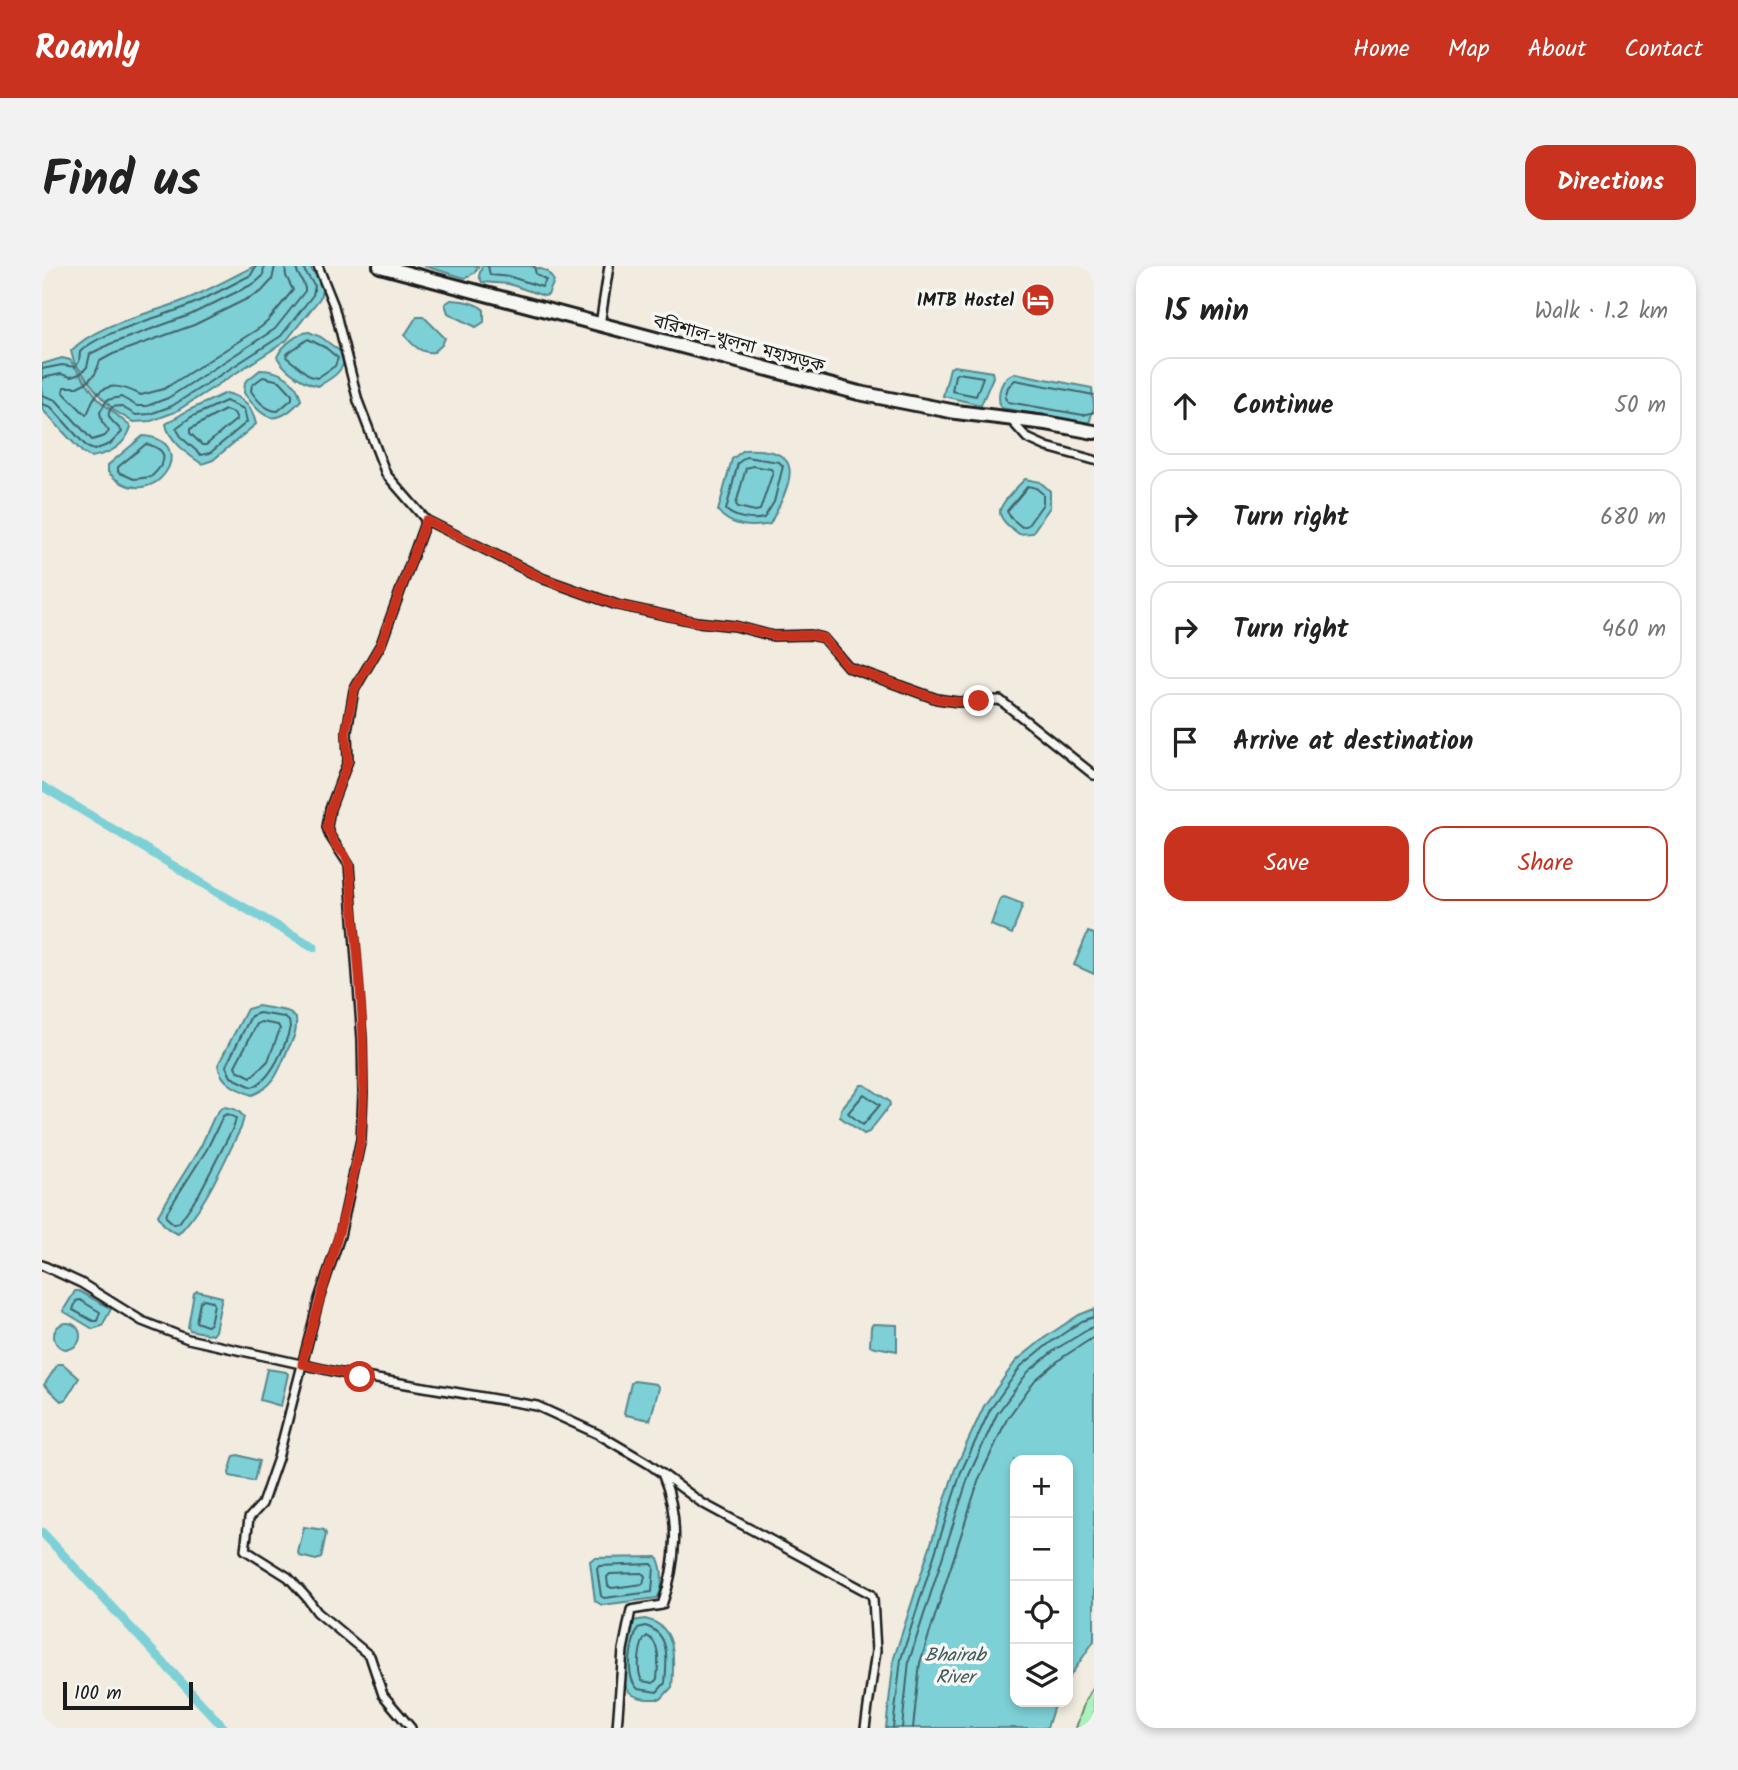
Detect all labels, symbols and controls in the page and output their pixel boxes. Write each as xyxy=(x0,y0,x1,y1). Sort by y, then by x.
text: Roamly xyxy=(35,23,140,76)
text: Home xyxy=(1353,30,1410,69)
text: Map xyxy=(1448,30,1490,69)
text: About xyxy=(1528,30,1586,69)
text: Contact xyxy=(1624,30,1703,69)
text: Find us xyxy=(42,143,200,221)
button: Directions xyxy=(1525,145,1696,220)
hotel icon: IMTB Hostel xyxy=(1019,281,1057,319)
place label: IMTB Hostel xyxy=(917,287,1014,316)
text: 15 min xyxy=(1164,288,1249,336)
text: Walk · 1.2 km xyxy=(1535,294,1668,330)
street label: বরিশাল-খুলনা মহাসড়ক xyxy=(649,307,828,381)
text: Continue xyxy=(1233,385,1334,427)
icon: ahead xyxy=(1166,387,1204,425)
text: 50 m xyxy=(1615,388,1666,424)
text: Turn right xyxy=(1233,497,1349,539)
icon: right xyxy=(1166,499,1204,537)
text: 680 m xyxy=(1600,500,1666,536)
text: Turn right xyxy=(1233,609,1349,651)
icon: right xyxy=(1166,611,1204,649)
text: 460 m xyxy=(1602,612,1666,648)
route end xyxy=(963,685,994,716)
text: Arrive at destination xyxy=(1233,721,1473,763)
icon: arrive xyxy=(1166,723,1204,761)
button: Save xyxy=(1164,826,1409,901)
button: Share xyxy=(1423,826,1668,901)
route start xyxy=(344,1361,375,1392)
map controls xyxy=(1010,1455,1073,1707)
button: + xyxy=(1010,1455,1073,1518)
button: − xyxy=(1010,1518,1073,1581)
button: locate xyxy=(1010,1581,1073,1644)
water label: Bhairab River xyxy=(925,1641,987,1693)
button: layers xyxy=(1010,1644,1073,1707)
scale bar xyxy=(63,1679,192,1711)
text: 100 m xyxy=(74,1679,122,1709)

